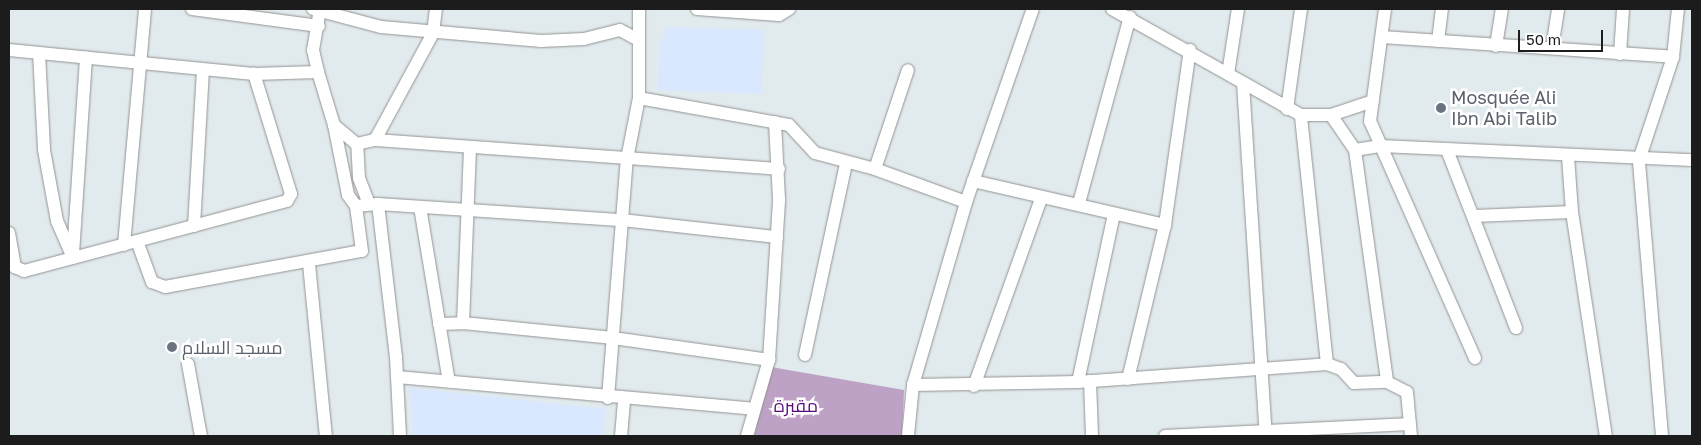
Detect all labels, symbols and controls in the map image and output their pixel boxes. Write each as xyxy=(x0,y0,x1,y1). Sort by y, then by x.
scale bar xyxy=(1521,20,1606,52)
text: 50 m xyxy=(1526,30,1561,48)
place label: Mosquée Ali Ibn Abi Talib xyxy=(1451,87,1557,130)
marker: Mosquée Ali Ibn Abi Talib xyxy=(1435,102,1447,114)
place label: مسجد السلام xyxy=(182,336,283,358)
marker: مسجد السلام xyxy=(166,341,178,353)
park label: مقبرة xyxy=(774,394,818,416)

